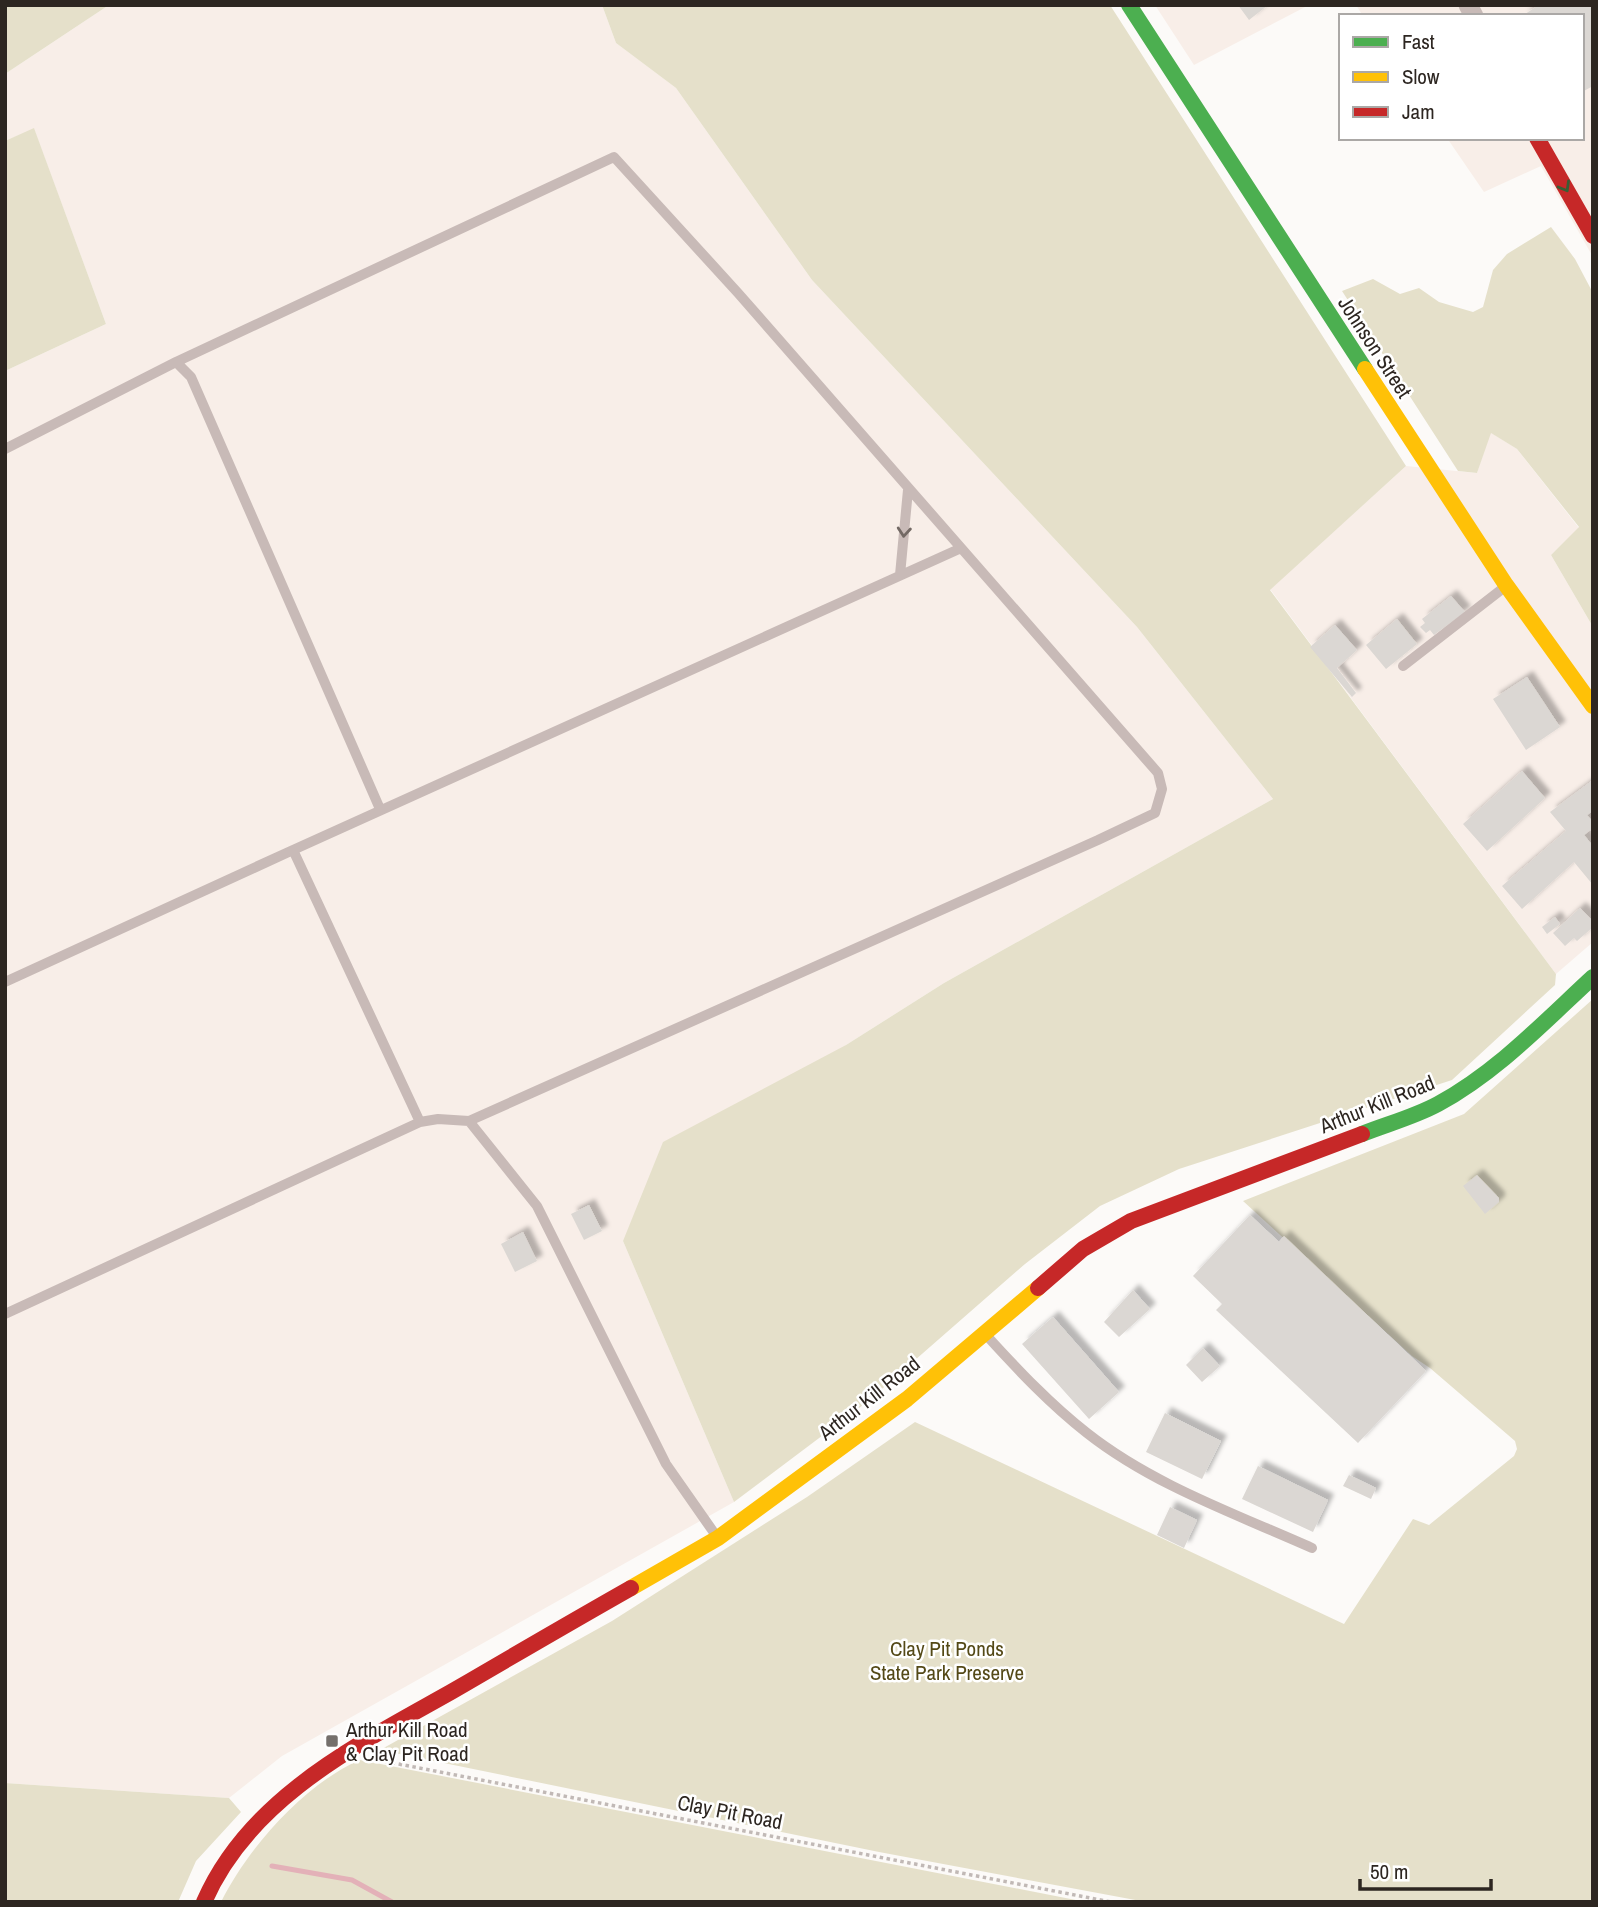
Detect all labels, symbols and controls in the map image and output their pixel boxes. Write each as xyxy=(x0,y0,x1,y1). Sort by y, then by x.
legend xyxy=(1339,14,1584,140)
text: Fast xyxy=(1402,27,1435,56)
text: Slow xyxy=(1402,62,1440,91)
text: Jam xyxy=(1402,97,1435,126)
one-way arrow xyxy=(1557,180,1570,193)
street label: Johnson Street xyxy=(1331,291,1419,404)
one-way arrow xyxy=(897,527,912,538)
street label: Arthur Kill Road xyxy=(1314,1068,1439,1141)
street label: Arthur Kill Road xyxy=(811,1349,926,1447)
park label: Clay Pit Ponds State Park Preserve xyxy=(870,1634,1024,1687)
place label: Arthur Kill Road & Clay Pit Road xyxy=(345,1715,469,1768)
marker: Arthur Kill Road & Clay Pit Road xyxy=(324,1733,340,1749)
street label: Clay Pit Road xyxy=(675,1788,785,1836)
scale bar xyxy=(1360,1848,1491,1892)
text: 50 m xyxy=(1370,1857,1408,1886)

